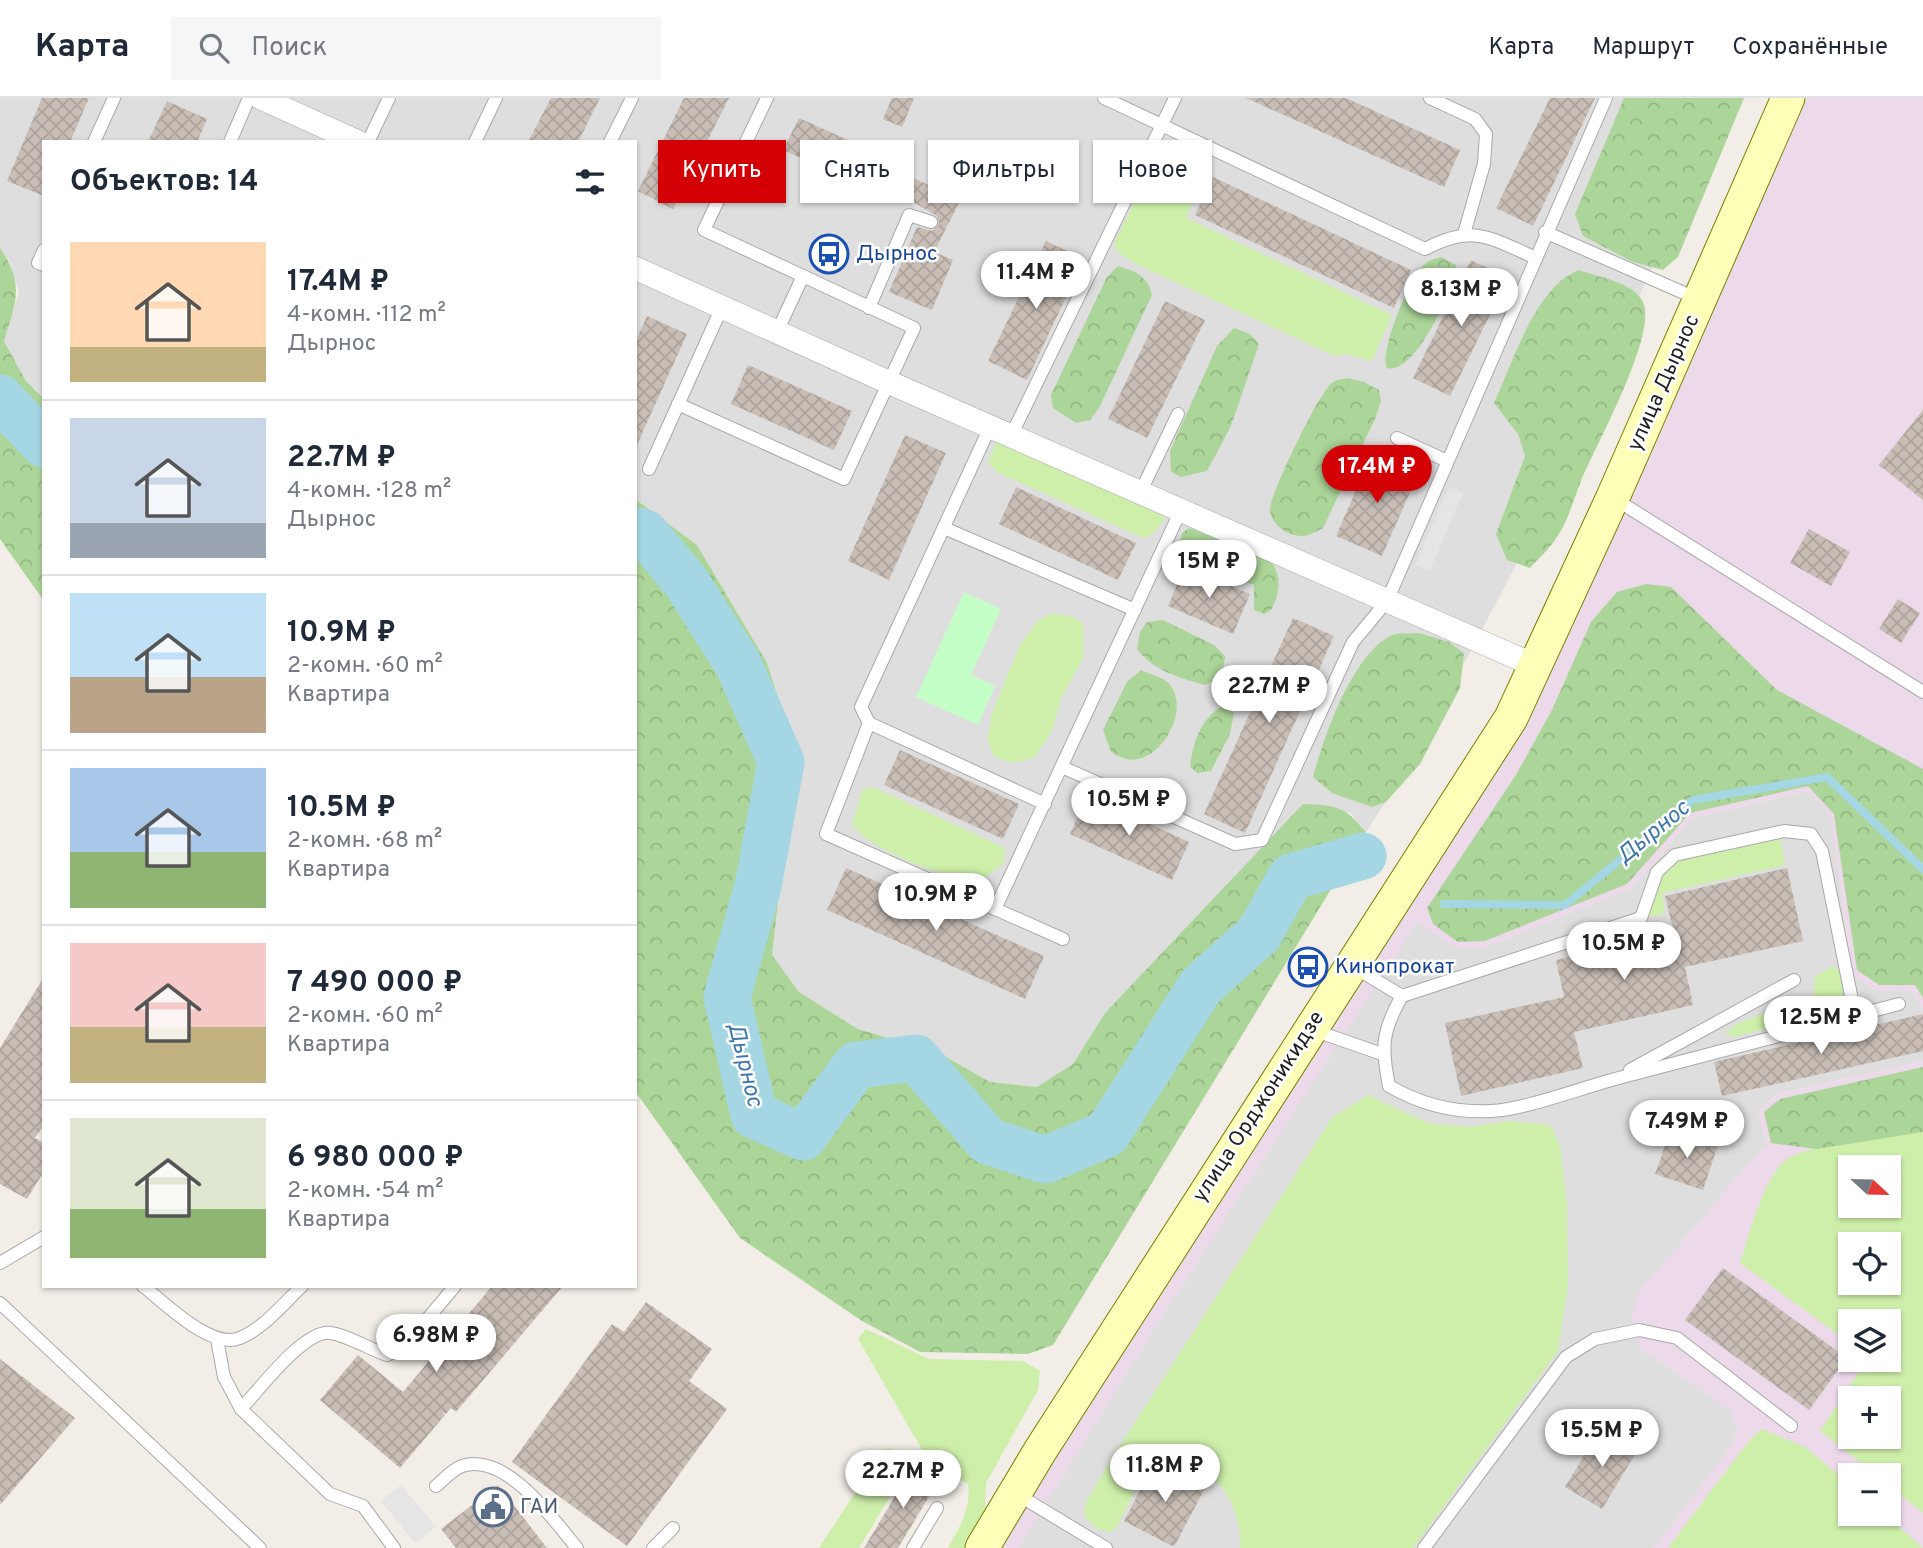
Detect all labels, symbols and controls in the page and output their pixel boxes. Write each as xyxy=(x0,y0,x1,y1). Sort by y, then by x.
search box xyxy=(171,17,661,80)
text: Карта xyxy=(35,27,129,69)
icon: search xyxy=(195,29,233,67)
text: Поиск xyxy=(251,32,327,65)
text: Карта xyxy=(1488,33,1554,63)
text: Маршрут xyxy=(1592,33,1694,63)
text: Сохранённые xyxy=(1732,33,1888,63)
chip: Купить xyxy=(658,140,786,203)
chip: Снять xyxy=(800,140,914,203)
chip: Фильтры xyxy=(928,140,1079,203)
chip: Новое xyxy=(1093,140,1212,203)
icon: filters xyxy=(571,163,609,201)
text: Объектов: 14 xyxy=(70,164,258,201)
bus stop icon: Дырнос xyxy=(808,233,850,275)
place label: Дырнос xyxy=(856,241,938,268)
pin: 11.4M ₽ xyxy=(971,252,1101,311)
text: 11.4M ₽ xyxy=(997,259,1075,288)
text: 17.4M ₽ xyxy=(287,264,389,301)
pin: 8.13M ₽ xyxy=(1396,268,1526,328)
icon: home xyxy=(126,270,210,354)
text: 8.13M ₽ xyxy=(1420,276,1502,305)
text: 4-комн. · 112 m² xyxy=(287,301,446,330)
street label: улица Дырнос xyxy=(1622,310,1706,456)
text: Дырнос xyxy=(287,330,376,359)
text: 22.7M ₽ xyxy=(287,440,396,477)
icon: home xyxy=(126,446,210,530)
pin: 17.4M ₽ xyxy=(1312,446,1442,505)
text: 17.4M ₽ xyxy=(1338,453,1416,482)
text: 4-комн. · 128 m² xyxy=(287,477,451,506)
text: Дырнос xyxy=(287,506,376,535)
pin: 15M ₽ xyxy=(1160,540,1258,600)
text: 15M ₽ xyxy=(1178,548,1240,577)
text: 10.9M ₽ xyxy=(287,615,396,652)
icon: home xyxy=(126,621,210,705)
text: 2-комн. · 60 m² xyxy=(287,652,443,681)
pin: 22.7M ₽ xyxy=(1204,666,1334,725)
text: 22.7M ₽ xyxy=(1227,673,1311,702)
text: Квартира xyxy=(287,681,390,710)
pin: 10.5M ₽ xyxy=(1064,778,1194,838)
text: 10.5M ₽ xyxy=(1087,786,1171,815)
text: 10.5M ₽ xyxy=(287,790,396,827)
water label: Дырнос xyxy=(1612,794,1697,871)
icon: home xyxy=(126,796,210,880)
text: 2-комн. · 68 m² xyxy=(287,827,442,856)
text: Квартира xyxy=(287,856,390,885)
pin: 10.9M ₽ xyxy=(871,874,1001,933)
text: 10.9M ₽ xyxy=(894,881,978,910)
pin: 10.5M ₽ xyxy=(1559,922,1689,982)
text: 10.5M ₽ xyxy=(1582,930,1666,959)
bus stop icon: Кинопрокат xyxy=(1287,946,1329,988)
place label: Кинопрокат xyxy=(1335,954,1455,981)
text: 7 490 000 ₽ xyxy=(287,965,462,1002)
icon: home xyxy=(126,971,210,1055)
pin: 12.5M ₽ xyxy=(1756,996,1886,1056)
text: 2-комн. · 60 m² xyxy=(287,1002,443,1031)
text: 12.5M ₽ xyxy=(1780,1004,1862,1033)
street label: улица Орджоникидзе xyxy=(1187,1006,1331,1208)
water label: Дырнос xyxy=(720,1020,769,1111)
text: Квартира xyxy=(287,1031,390,1060)
pin: 7.49M ₽ xyxy=(1622,1100,1752,1160)
text: 7.49M ₽ xyxy=(1645,1108,1729,1137)
text: 6 980 000 ₽ xyxy=(287,1140,464,1177)
icon: home xyxy=(126,1146,210,1230)
north arrow xyxy=(1838,1155,1900,1218)
map controls xyxy=(1838,1155,1901,1526)
text: 2-комн. · 54 m² xyxy=(287,1177,443,1206)
text: Квартира xyxy=(287,1206,390,1235)
button: locate xyxy=(1838,1232,1901,1295)
button: layers xyxy=(1838,1309,1901,1372)
pin: 6.98M ₽ xyxy=(371,1314,501,1374)
text: 6.98M ₽ xyxy=(392,1322,480,1351)
button: + xyxy=(1838,1386,1901,1449)
pin: 15.5M ₽ xyxy=(1537,1410,1667,1469)
text: 15.5M ₽ xyxy=(1561,1417,1643,1446)
pin: 11.8M ₽ xyxy=(1100,1444,1230,1504)
pin: 22.7M ₽ xyxy=(838,1450,968,1510)
text: 11.8M ₽ xyxy=(1126,1452,1204,1481)
text: 22.7M ₽ xyxy=(861,1458,945,1487)
button: − xyxy=(1838,1463,1901,1526)
public building icon: ГАИ xyxy=(472,1486,514,1528)
place label: ГАИ xyxy=(520,1494,558,1521)

